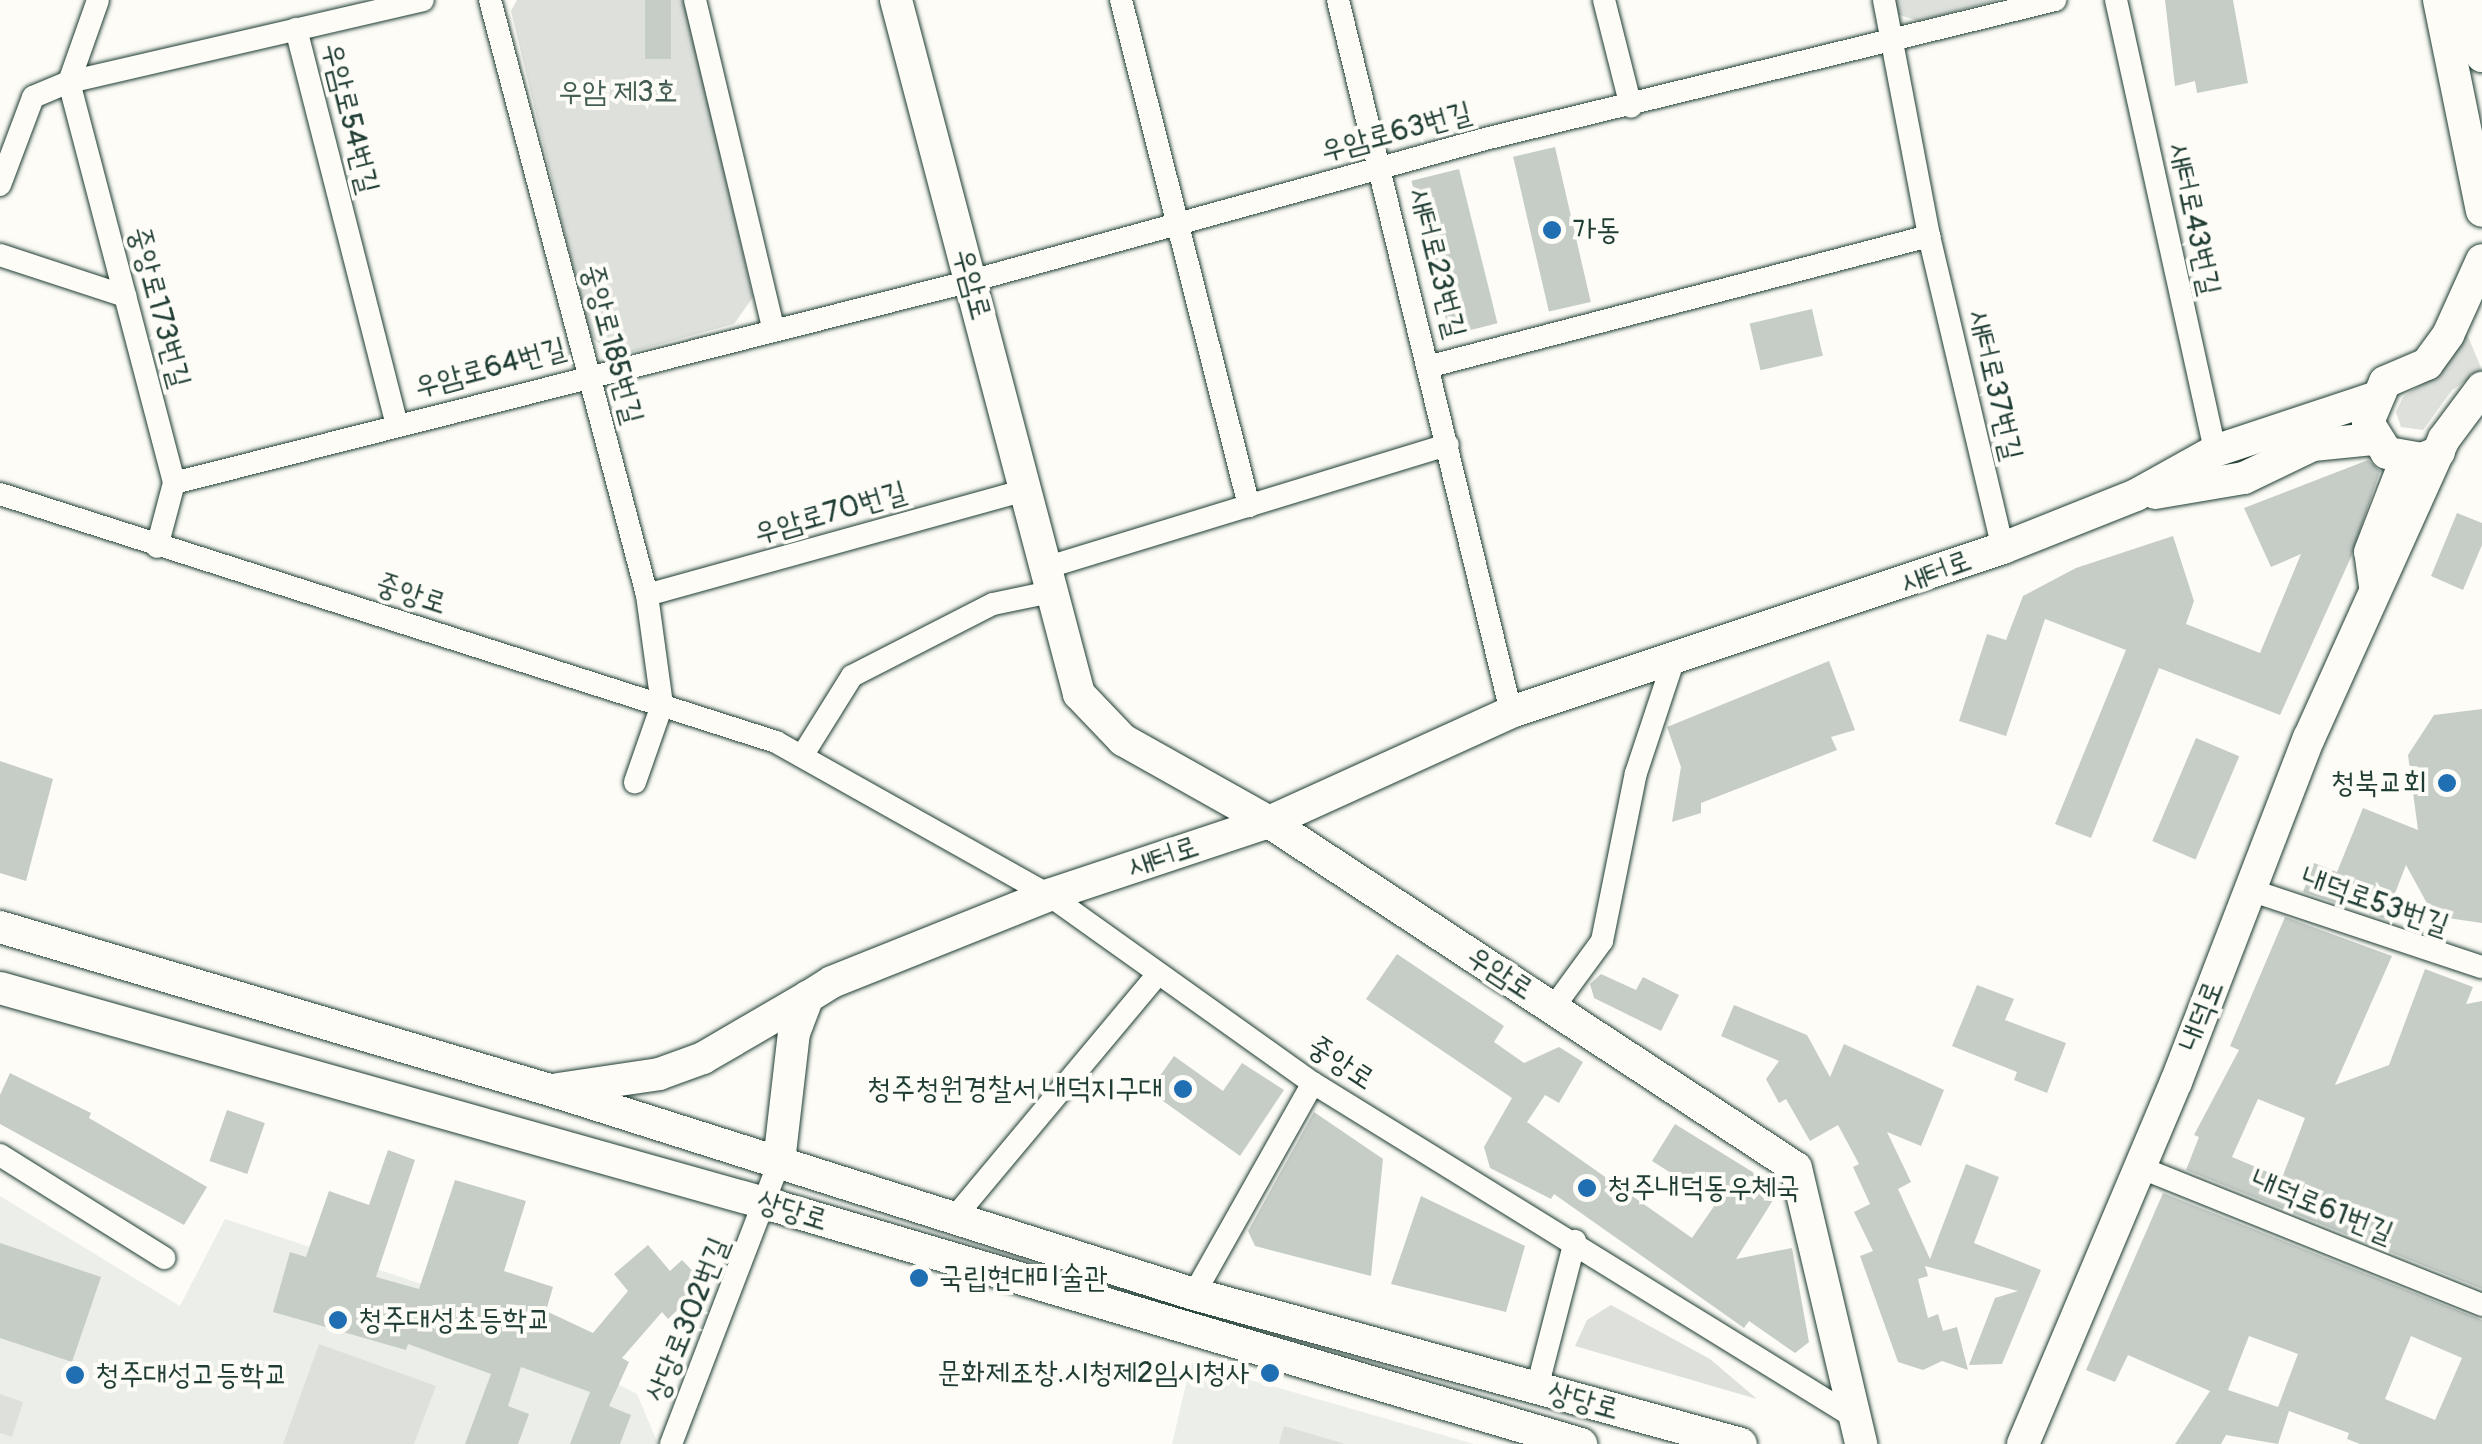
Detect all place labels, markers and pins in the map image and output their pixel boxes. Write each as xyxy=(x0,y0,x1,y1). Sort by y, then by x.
place label: 가동 xyxy=(1572,212,1620,248)
marker: 가동 xyxy=(1541,219,1563,241)
place label: 청북교회 xyxy=(2330,765,2427,801)
marker: 청북교회 xyxy=(2436,772,2458,794)
place label: 청주청원경찰서 내덕지구대 xyxy=(867,1071,1163,1107)
marker: 청주청원경찰서 내덕지구대 xyxy=(1172,1078,1194,1100)
place label: 청주내덕동우체국 xyxy=(1607,1170,1800,1206)
marker: 청주내덕동우체국 xyxy=(1576,1177,1598,1199)
place label: 국립현대미술관 xyxy=(939,1260,1108,1296)
marker: 국립현대미술관 xyxy=(908,1267,930,1289)
place label: 청주대성초등학교 xyxy=(358,1302,551,1338)
marker: 청주대성초등학교 xyxy=(327,1309,349,1331)
place label: 문화제조창.시청제2임시청사 xyxy=(937,1355,1250,1391)
place label: 청주대성고등학교 xyxy=(95,1357,288,1393)
marker: 문화제조창.시청제2임시청사 xyxy=(1259,1362,1281,1384)
marker: 청주대성고등학교 xyxy=(64,1364,86,1386)

